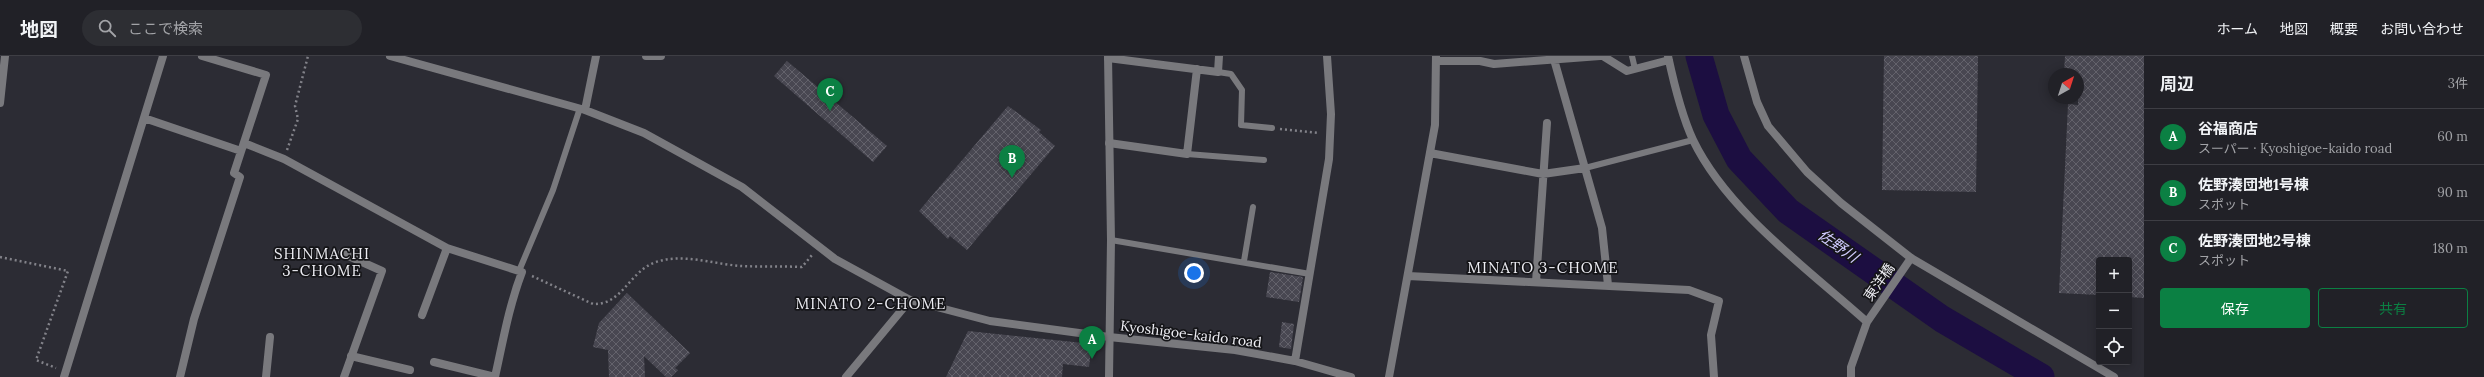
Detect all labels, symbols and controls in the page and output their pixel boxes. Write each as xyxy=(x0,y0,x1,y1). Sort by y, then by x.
search box xyxy=(82,10,362,46)
text: 地図 xyxy=(20,17,58,41)
icon: search xyxy=(96,17,118,39)
text: ここで検索 xyxy=(128,19,203,38)
text: ホーム xyxy=(2216,20,2258,38)
text: 地図 xyxy=(2280,20,2308,38)
text: 概要 xyxy=(2330,20,2358,38)
text: お問い合わせ xyxy=(2380,20,2464,38)
north arrow xyxy=(2048,68,2084,104)
text: 周辺 xyxy=(2160,73,2194,95)
text: 3件 xyxy=(2448,75,2468,92)
pin: C xyxy=(817,78,843,111)
text: 谷福商店 xyxy=(2198,119,2258,138)
text: A xyxy=(2169,128,2177,145)
text: 60 m xyxy=(2437,128,2468,145)
text: スーパー · Kyoshigoe-kaido road xyxy=(2198,140,2392,157)
pin: B xyxy=(999,145,1025,178)
text: 佐野湊団地1号棟 xyxy=(2198,175,2309,194)
text: B xyxy=(2169,184,2177,201)
text: 90 m xyxy=(2437,184,2468,201)
text: スポット xyxy=(2198,196,2250,213)
water label: 佐野川 xyxy=(1814,225,1864,267)
text: 佐野湊団地2号棟 xyxy=(2198,231,2311,250)
text: C xyxy=(2169,240,2177,257)
text: 180 m xyxy=(2433,240,2468,257)
district label: SHINMACHI 3-CHOME xyxy=(274,244,370,280)
text: スポット xyxy=(2198,252,2250,269)
map controls xyxy=(2096,257,2132,365)
button: + xyxy=(2096,257,2132,293)
district label: MINATO 3-CHOME xyxy=(1467,258,1619,277)
street label: 東洋橋 xyxy=(1860,260,1898,304)
your location xyxy=(1184,263,1204,283)
button: 保存 xyxy=(2160,288,2310,328)
button: 共有 xyxy=(2318,288,2468,328)
button: − xyxy=(2096,293,2132,329)
district label: MINATO 2-CHOME xyxy=(796,294,946,313)
street label: Kyoshigoe-kaido road xyxy=(1119,316,1263,352)
pin: A xyxy=(1079,326,1105,359)
button: locate xyxy=(2096,329,2132,365)

